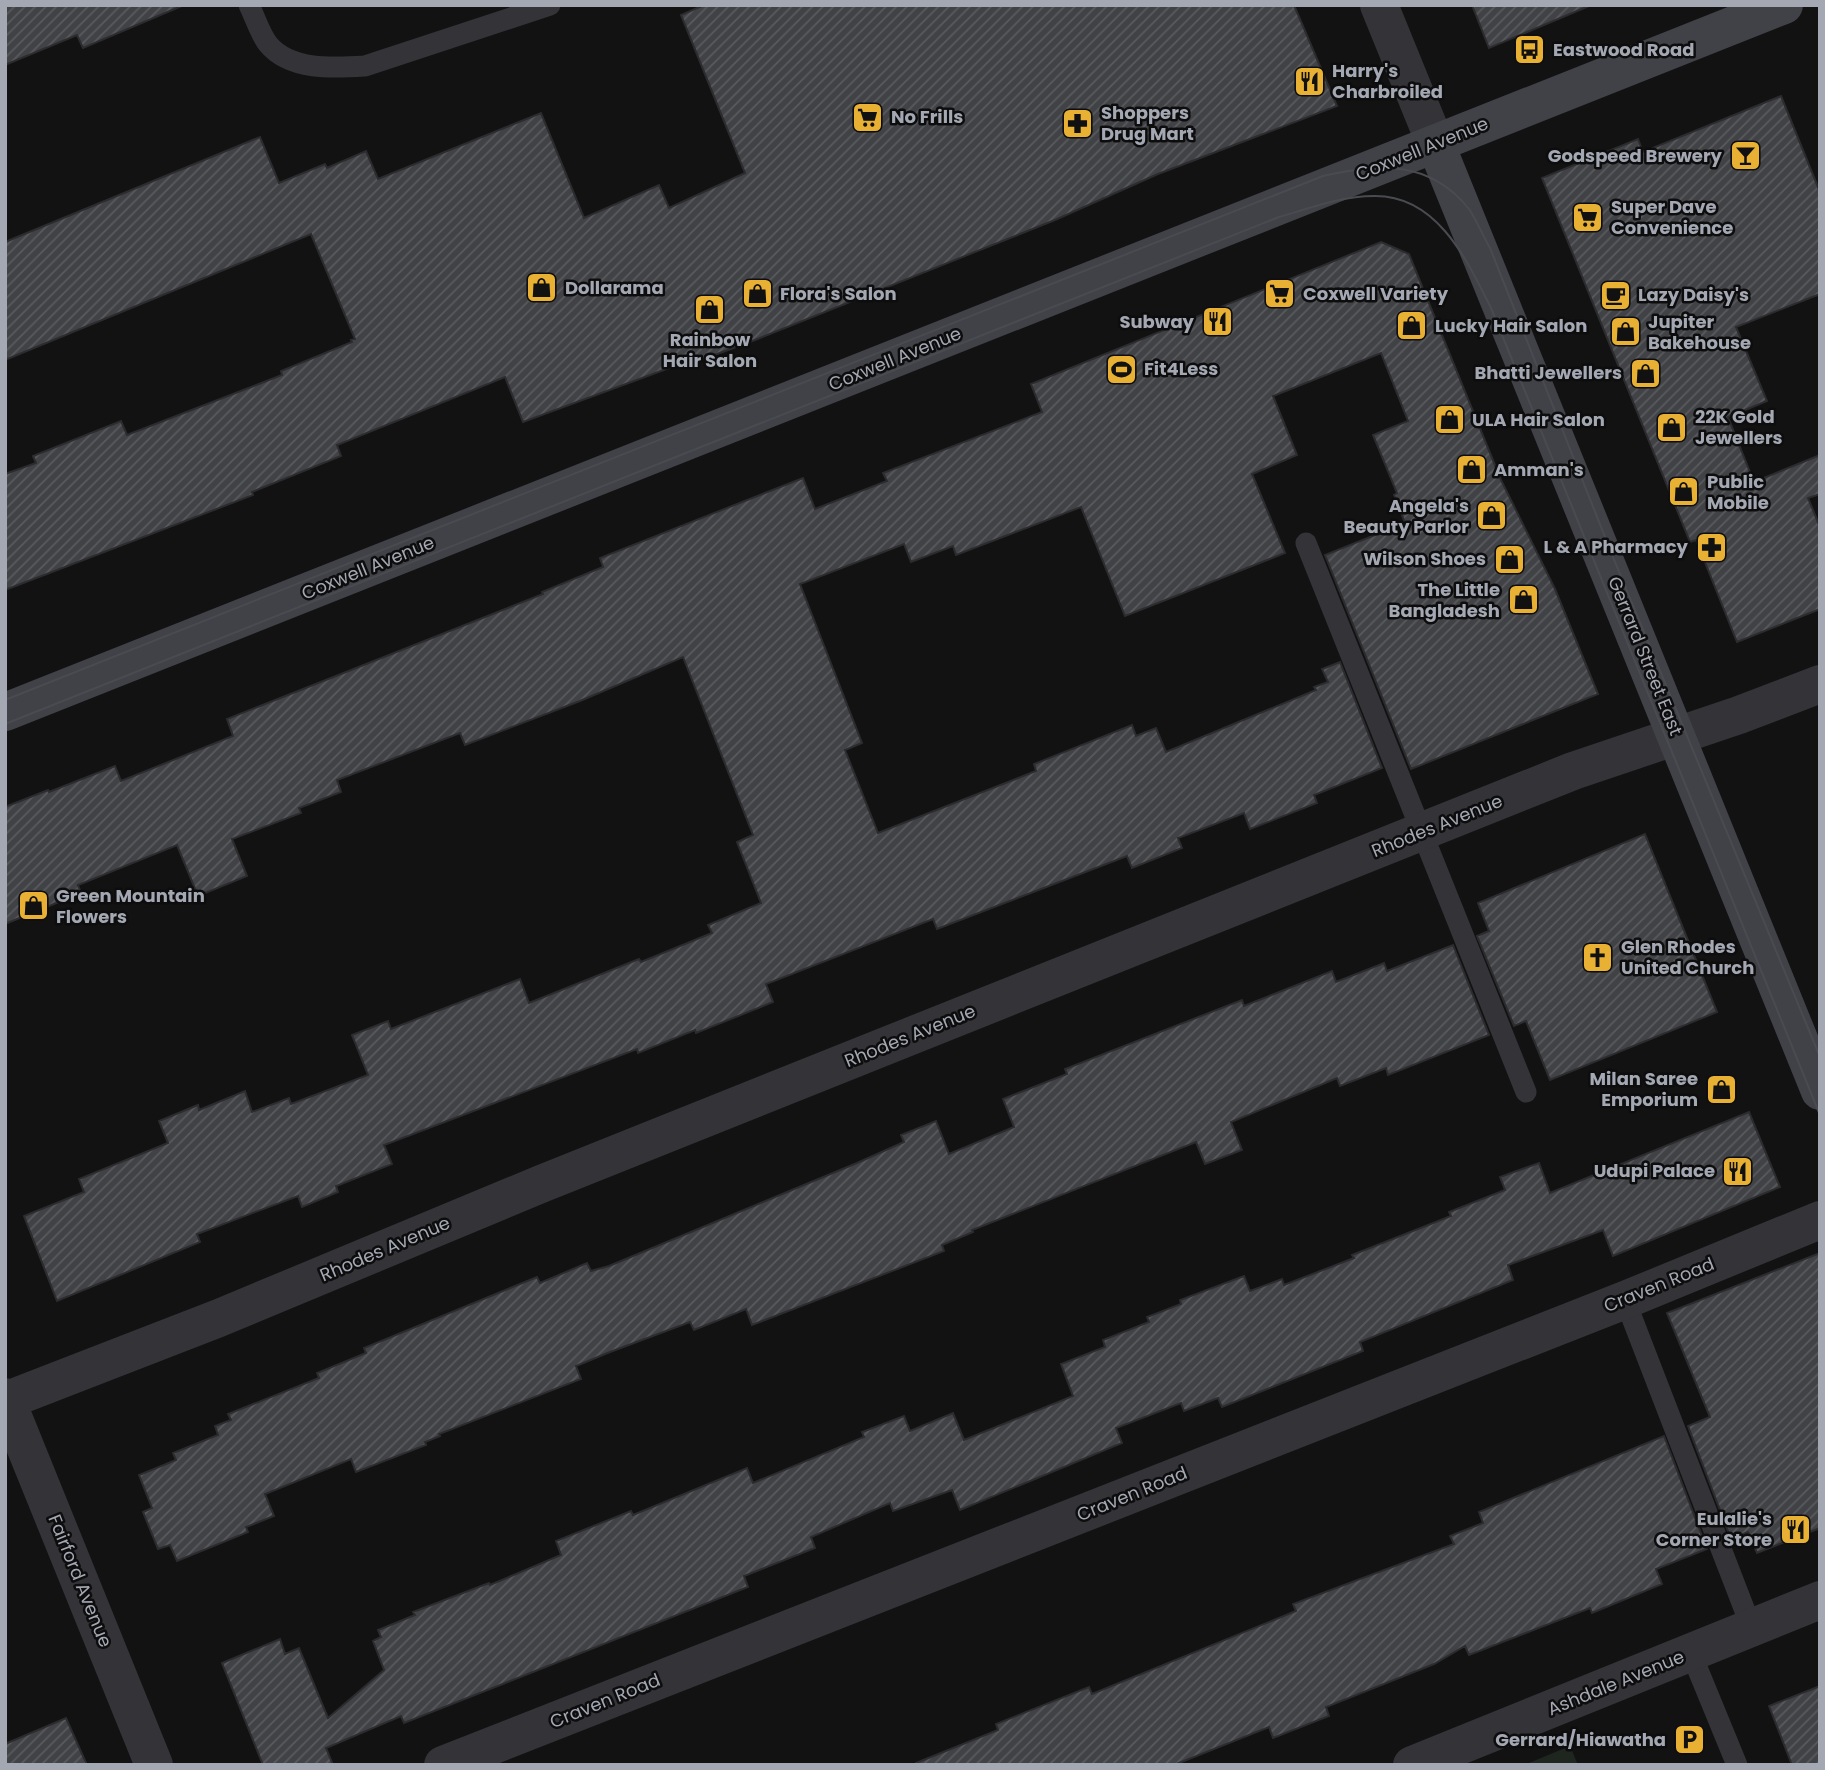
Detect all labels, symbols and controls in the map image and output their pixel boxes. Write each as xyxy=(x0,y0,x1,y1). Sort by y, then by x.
bus stop icon: Eastwood Road xyxy=(1513,33,1547,67)
place label: Eastwood Road xyxy=(1553,37,1695,62)
place label: Harry's Charbroiled xyxy=(1332,58,1443,104)
restaurant icon: Harry's Charbroiled xyxy=(1292,64,1326,98)
supermarket icon: No Frills xyxy=(851,100,885,134)
place label: Shoppers Drug Mart xyxy=(1101,100,1194,146)
place label: No Frills xyxy=(891,104,963,129)
pharmacy icon: Shoppers Drug Mart xyxy=(1061,106,1095,140)
street label: Coxwell Avenue xyxy=(1352,110,1492,187)
bar icon: Godspeed Brewery xyxy=(1728,139,1762,173)
place label: Godspeed Brewery xyxy=(1548,143,1723,168)
place label: Super Dave Convenience xyxy=(1611,194,1733,240)
supermarket icon: Super Dave Convenience xyxy=(1571,200,1605,234)
shop icon: Dollarama xyxy=(525,271,559,305)
place label: Dollarama xyxy=(565,275,664,300)
shop icon: Flora's Salon xyxy=(740,277,774,311)
supermarket icon: Coxwell Variety xyxy=(1263,277,1297,311)
cafe icon: Lazy Daisy's xyxy=(1598,278,1632,312)
place label: Flora's Salon xyxy=(780,281,897,306)
place label: Coxwell Variety xyxy=(1303,281,1449,306)
place label: Lazy Daisy's xyxy=(1638,282,1749,307)
shop icon: Rainbow Hair Salon xyxy=(693,293,727,327)
restaurant icon: Subway xyxy=(1200,305,1234,339)
place label: Subway xyxy=(1119,309,1195,334)
shop icon: Lucky Hair Salon xyxy=(1395,309,1429,343)
place label: Jupiter Bakehouse xyxy=(1648,309,1751,355)
place label: Lucky Hair Salon xyxy=(1435,313,1587,338)
shop icon: Jupiter Bakehouse xyxy=(1608,315,1642,349)
street label: Coxwell Avenue xyxy=(825,320,965,397)
place label: Rainbow Hair Salon xyxy=(663,327,757,373)
sports icon: Fit4Less xyxy=(1104,352,1138,386)
place label: Fit4Less xyxy=(1144,356,1218,381)
shop icon: Bhatti Jewellers xyxy=(1628,356,1662,390)
place label: Bhatti Jewellers xyxy=(1474,360,1622,385)
shop icon: ULA Hair Salon xyxy=(1432,403,1466,437)
place label: 22K Gold Jewellers xyxy=(1695,404,1783,450)
place label: ULA Hair Salon xyxy=(1472,407,1605,432)
shop icon: 22K Gold Jewellers xyxy=(1655,410,1689,444)
shop icon: Amman's xyxy=(1454,453,1488,487)
place label: Amman's xyxy=(1494,457,1584,482)
place label: Public Mobile xyxy=(1707,469,1769,515)
shop icon: Public Mobile xyxy=(1667,475,1701,509)
place label: Angela's Beauty Parlor xyxy=(1344,493,1469,539)
shop icon: Angela's Beauty Parlor xyxy=(1475,499,1509,533)
street label: Coxwell Avenue xyxy=(298,529,438,606)
pharmacy icon: L & A Pharmacy xyxy=(1694,530,1728,564)
place label: L & A Pharmacy xyxy=(1543,534,1689,559)
shop icon: Wilson Shoes xyxy=(1492,542,1526,576)
place label: Wilson Shoes xyxy=(1363,546,1486,571)
street label: Gerrard Street East xyxy=(1602,573,1689,739)
place label: The Little Bangladesh xyxy=(1389,577,1500,623)
shop icon: The Little Bangladesh xyxy=(1506,583,1540,617)
street label: Rhodes Avenue xyxy=(1368,788,1506,863)
place label: Green Mountain Flowers xyxy=(56,883,205,929)
shop icon: Green Mountain Flowers xyxy=(16,889,50,923)
place label: Glen Rhodes United Church xyxy=(1621,934,1754,980)
church icon: Glen Rhodes United Church xyxy=(1581,940,1615,974)
street label: Rhodes Avenue xyxy=(841,998,979,1073)
place label: Milan Saree Emporium xyxy=(1590,1066,1698,1112)
shop icon: Milan Saree Emporium xyxy=(1704,1072,1738,1106)
restaurant icon: Udupi Palace xyxy=(1721,1154,1755,1188)
place label: Udupi Palace xyxy=(1594,1158,1715,1183)
street label: Rhodes Avenue xyxy=(316,1210,454,1287)
street label: Craven Road xyxy=(1600,1251,1718,1318)
street label: Craven Road xyxy=(1073,1460,1191,1527)
place label: Eulalie's Corner Store xyxy=(1656,1506,1772,1552)
street label: Fairford Avenue xyxy=(42,1511,118,1651)
restaurant icon: Eulalie's Corner Store xyxy=(1778,1512,1812,1546)
street label: Ashdale Avenue xyxy=(1544,1644,1688,1721)
street label: Craven Road xyxy=(546,1667,664,1734)
parking icon: Gerrard/Hiawatha xyxy=(1672,1723,1706,1757)
place label: Gerrard/Hiawatha xyxy=(1495,1727,1666,1752)

